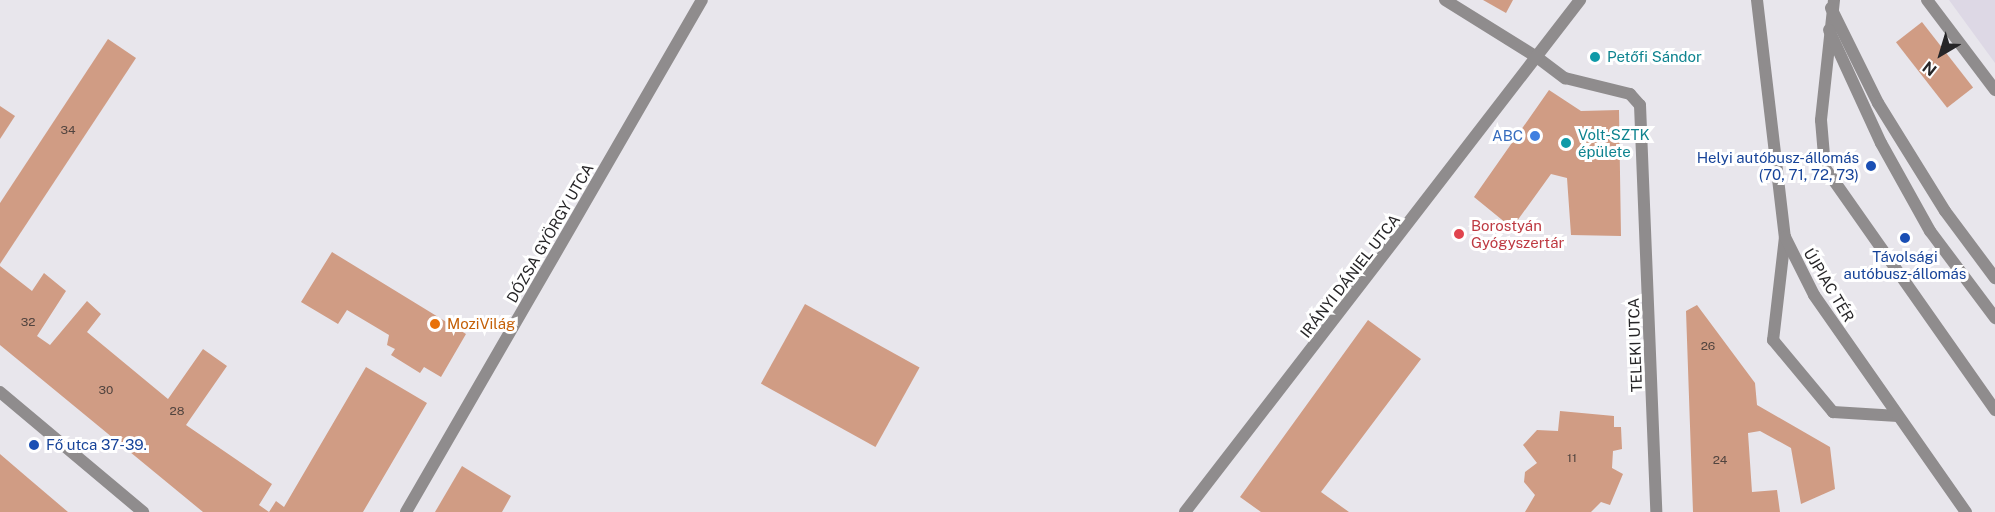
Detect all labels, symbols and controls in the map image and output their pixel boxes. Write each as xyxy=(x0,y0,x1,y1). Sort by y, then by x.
north arrow xyxy=(1911,24,1971,84)
place label: Petőfi Sándor xyxy=(1607,48,1702,66)
marker: Petőfi Sándor xyxy=(1588,50,1602,64)
text: N xyxy=(1919,57,1940,80)
house number: 34 xyxy=(60,124,76,138)
place label: Volt-SZTK épülete xyxy=(1578,125,1650,160)
place label: ABC xyxy=(1492,127,1523,145)
marker: ABC xyxy=(1528,129,1542,143)
marker: Volt-SZTK épülete xyxy=(1559,136,1573,150)
place label: Helyi autóbusz-állomás (70, 71, 72, 73) xyxy=(1697,148,1859,183)
marker: Helyi autóbusz-állomás (70, 71, 72, 73) xyxy=(1864,159,1878,173)
street label: DÓZSA GYÖRGY UTCA xyxy=(503,160,597,306)
street label: IRÁNYI DÁNIEL UTCA xyxy=(1296,211,1404,341)
place label: Borostyán Gyógyszertár xyxy=(1471,216,1564,251)
marker: Borostyán Gyógyszertár xyxy=(1452,227,1466,241)
marker: Távolsági autóbusz-állomás xyxy=(1898,231,1912,245)
street label: ÚJPIAC TÉR xyxy=(1800,245,1858,325)
place label: Távolsági autóbusz-állomás xyxy=(1844,247,1966,282)
street label: TELEKI UTCA xyxy=(1624,297,1646,393)
place label: MoziVilág xyxy=(447,315,515,333)
house number: 32 xyxy=(21,316,35,330)
marker: MoziVilág xyxy=(428,317,442,331)
house number: 26 xyxy=(1701,340,1715,354)
house number: 30 xyxy=(99,384,113,398)
house number: 28 xyxy=(170,405,184,419)
place label: Fő utca 37-39. xyxy=(46,436,147,454)
marker: Fő utca 37-39. xyxy=(27,438,41,452)
house number: 11 xyxy=(1567,452,1577,466)
house number: 24 xyxy=(1713,454,1727,468)

